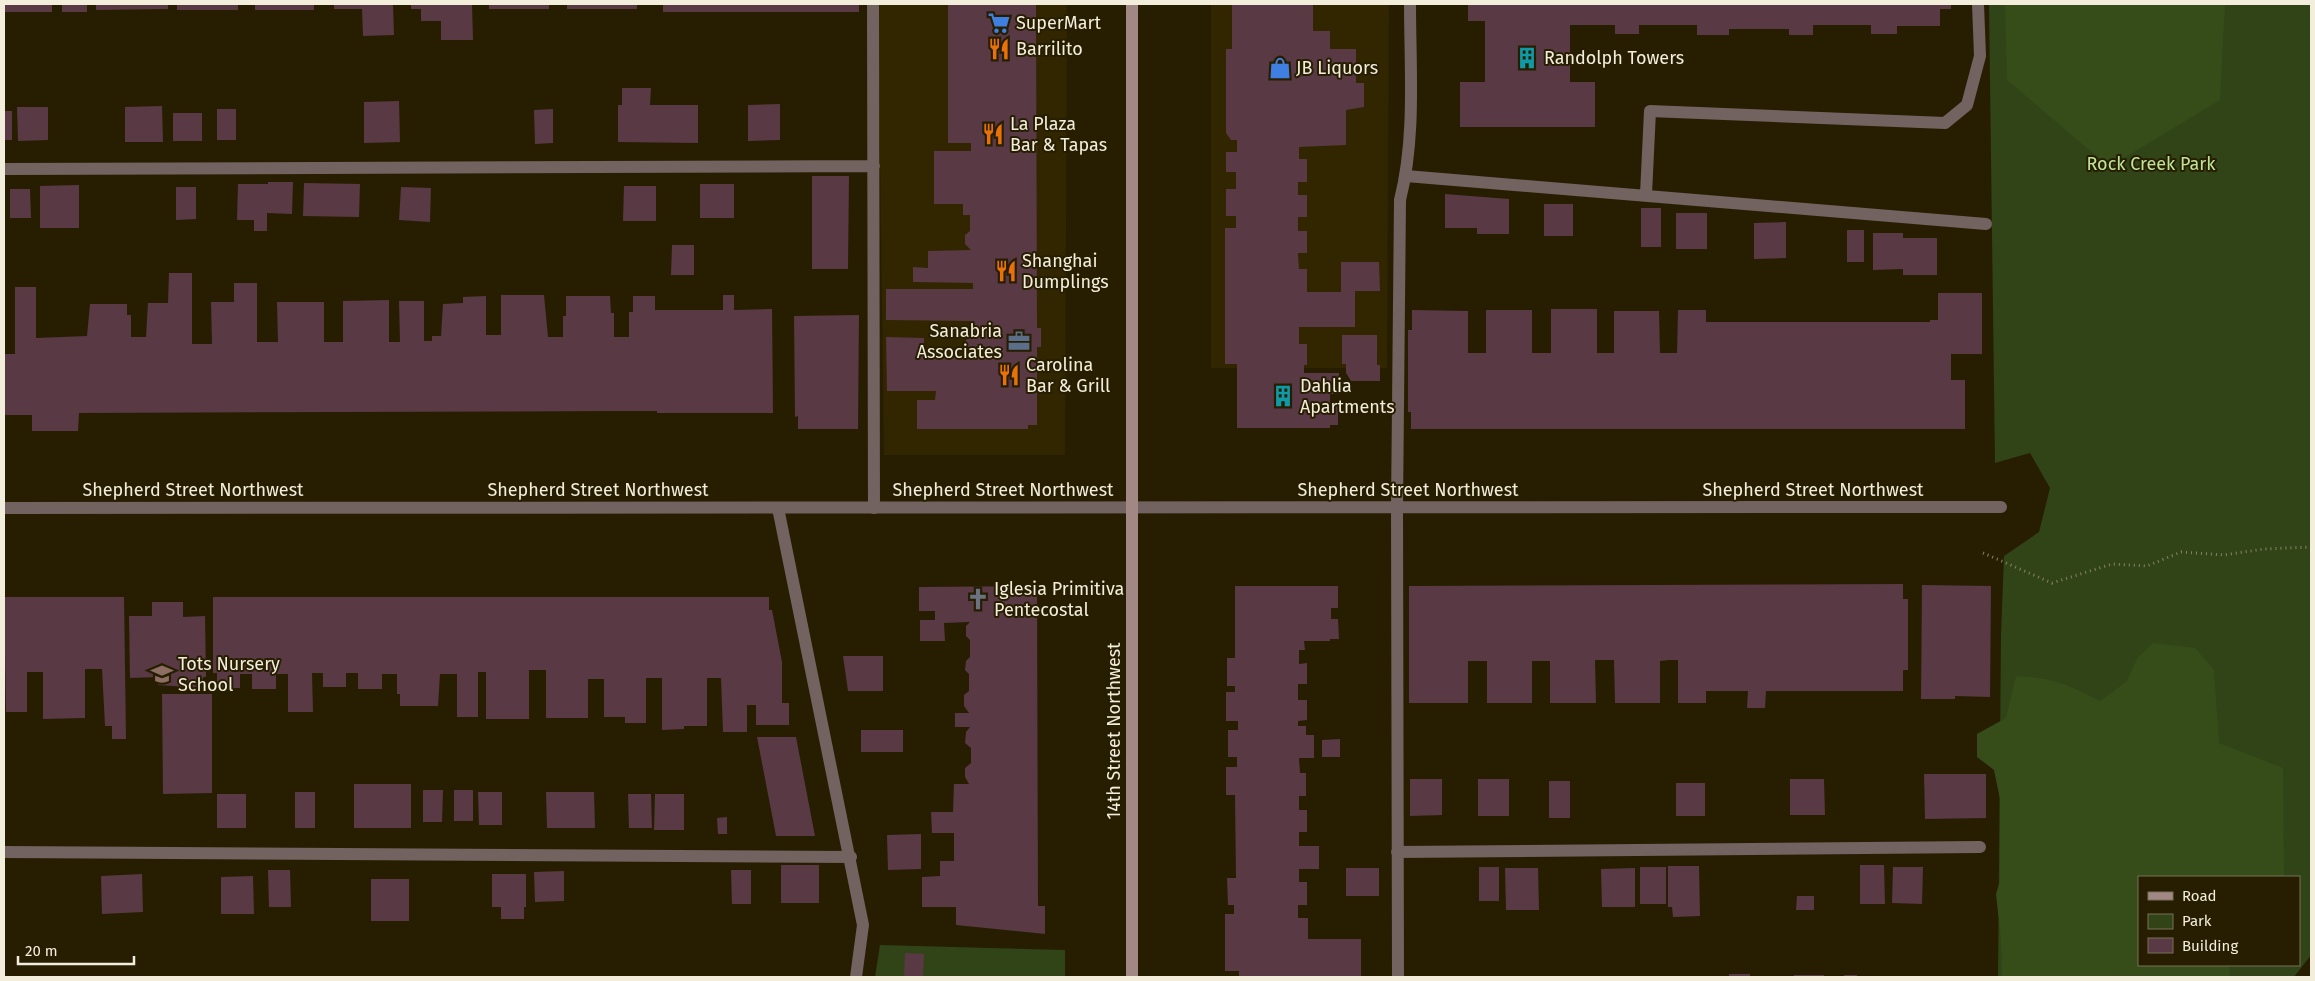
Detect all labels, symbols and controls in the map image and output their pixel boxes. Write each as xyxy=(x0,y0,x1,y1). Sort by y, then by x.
supermarket icon: SuperMart xyxy=(986,10,1012,36)
place label: SuperMart xyxy=(1016,12,1101,34)
restaurant icon: Barrilito xyxy=(986,36,1012,62)
place label: Barrilito xyxy=(1016,38,1083,60)
building icon: Randolph Towers xyxy=(1514,45,1540,71)
place label: Randolph Towers xyxy=(1544,47,1684,69)
shop icon: JB Liquors xyxy=(1267,55,1293,81)
place label: JB Liquors xyxy=(1296,57,1378,79)
place label: La Plaza Bar & Tapas xyxy=(1010,113,1107,156)
restaurant icon: La Plaza Bar & Tapas xyxy=(980,121,1006,147)
park label: Rock Creek Park xyxy=(2087,153,2216,175)
place label: Shanghai Dumplings xyxy=(1022,250,1109,293)
restaurant icon: Shanghai Dumplings xyxy=(993,258,1019,284)
place label: Sanabria Associates xyxy=(917,320,1002,363)
office icon: Sanabria Associates xyxy=(1006,328,1032,354)
place label: Carolina Bar & Grill xyxy=(1026,354,1110,397)
restaurant icon: Carolina Bar & Grill xyxy=(996,362,1022,388)
place label: Dahlia Apartments xyxy=(1300,375,1395,418)
building icon: Dahlia Apartments xyxy=(1270,383,1296,409)
street label: Shepherd Street Northwest xyxy=(82,479,304,501)
street label: Shepherd Street Northwest xyxy=(487,479,709,501)
street label: Shepherd Street Northwest xyxy=(892,479,1114,501)
street label: Shepherd Street Northwest xyxy=(1297,479,1519,501)
street label: Shepherd Street Northwest xyxy=(1702,479,1924,501)
place label: Iglesia Primitiva Pentecostal xyxy=(994,578,1124,621)
church icon: Iglesia Primitiva Pentecostal xyxy=(965,586,991,612)
street label: 14th Street Northwest xyxy=(1103,642,1125,820)
place label: Tots Nursery School xyxy=(178,653,280,696)
school or university icon: Tots Nursery School xyxy=(149,661,175,687)
legend xyxy=(2138,876,2300,966)
text: Road xyxy=(2182,887,2217,905)
text: Park xyxy=(2182,912,2212,930)
scale bar xyxy=(18,934,134,966)
text: Building xyxy=(2182,937,2238,955)
text: 20 m xyxy=(25,942,58,960)

